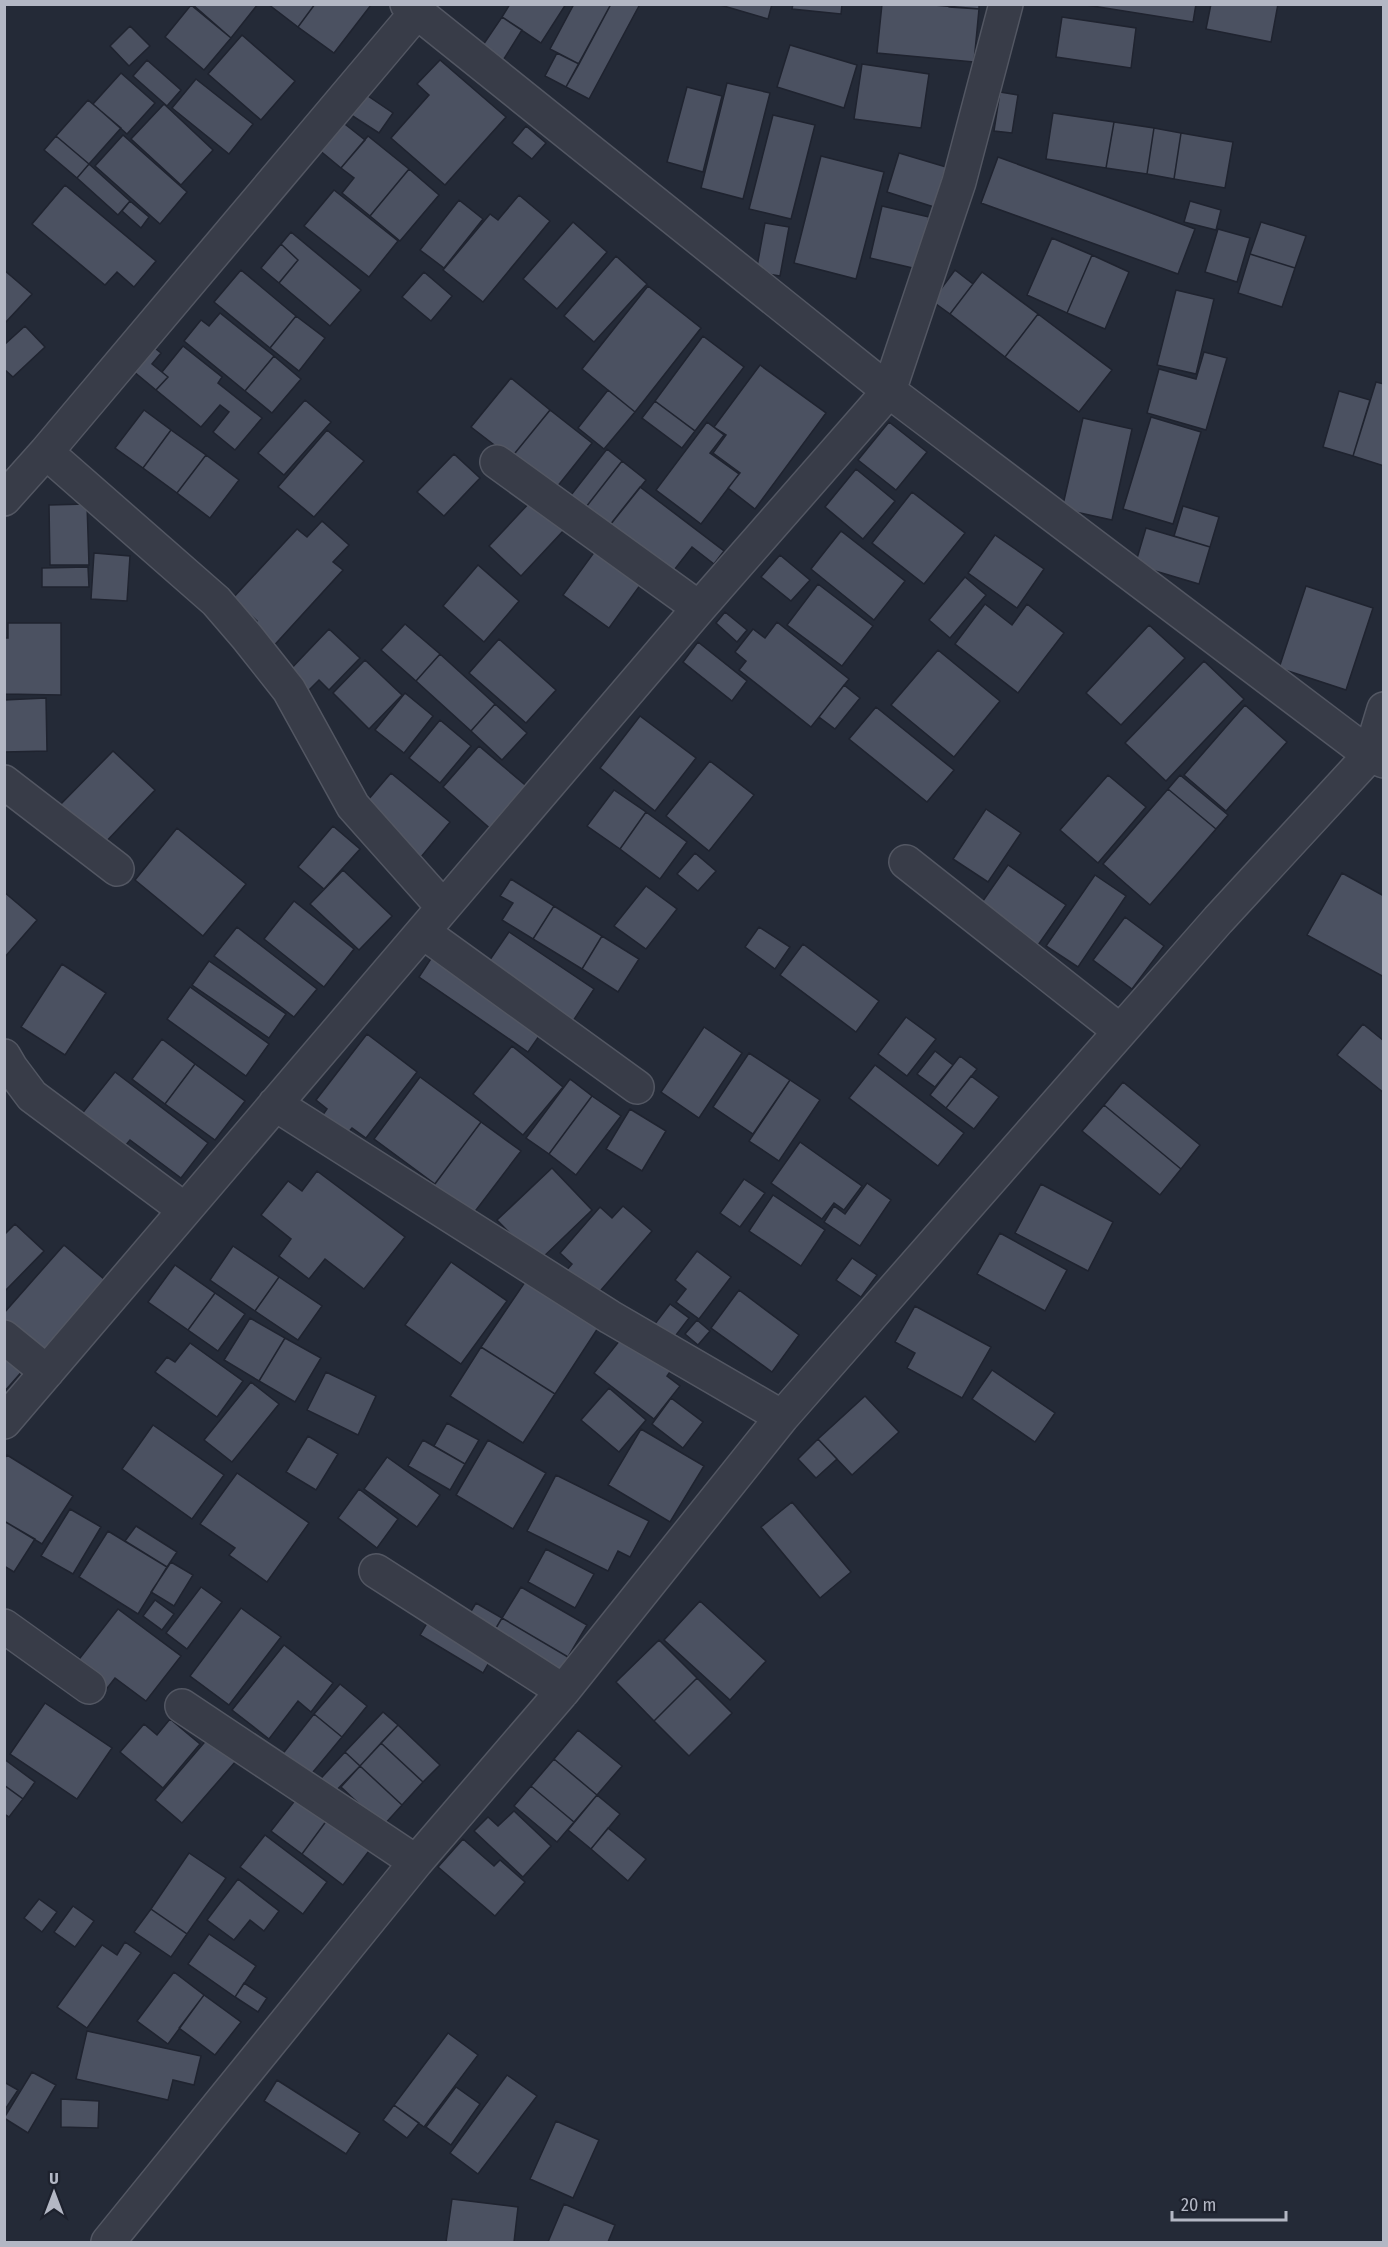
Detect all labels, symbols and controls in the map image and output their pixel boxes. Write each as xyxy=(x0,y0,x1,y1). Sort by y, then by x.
north arrow xyxy=(24,2163,84,2223)
text: U xyxy=(49,2169,59,2188)
scale bar xyxy=(1172,2184,1286,2222)
text: 20 m xyxy=(1181,2194,1216,2216)

